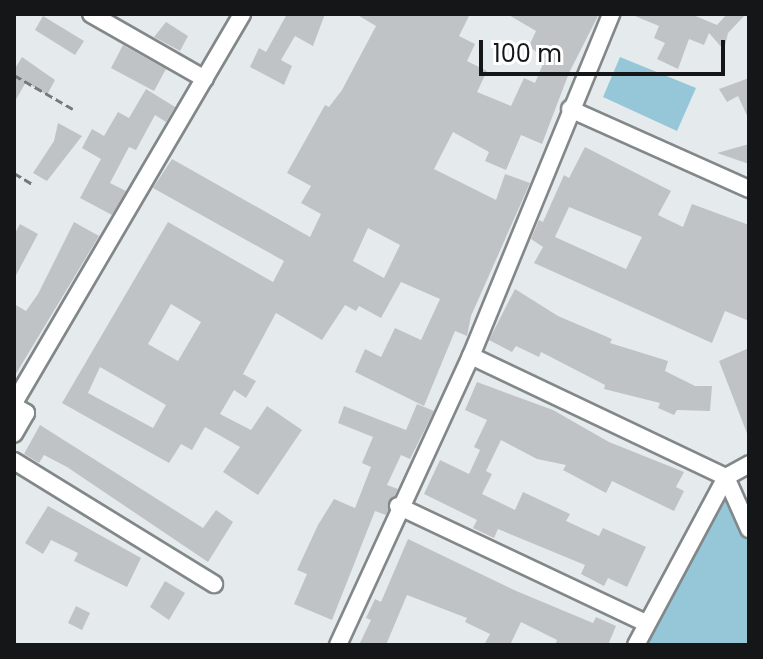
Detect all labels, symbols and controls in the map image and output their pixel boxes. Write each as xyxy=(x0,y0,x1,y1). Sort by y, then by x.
scale bar xyxy=(483,24,729,74)
text: 100 m xyxy=(493,37,562,70)

